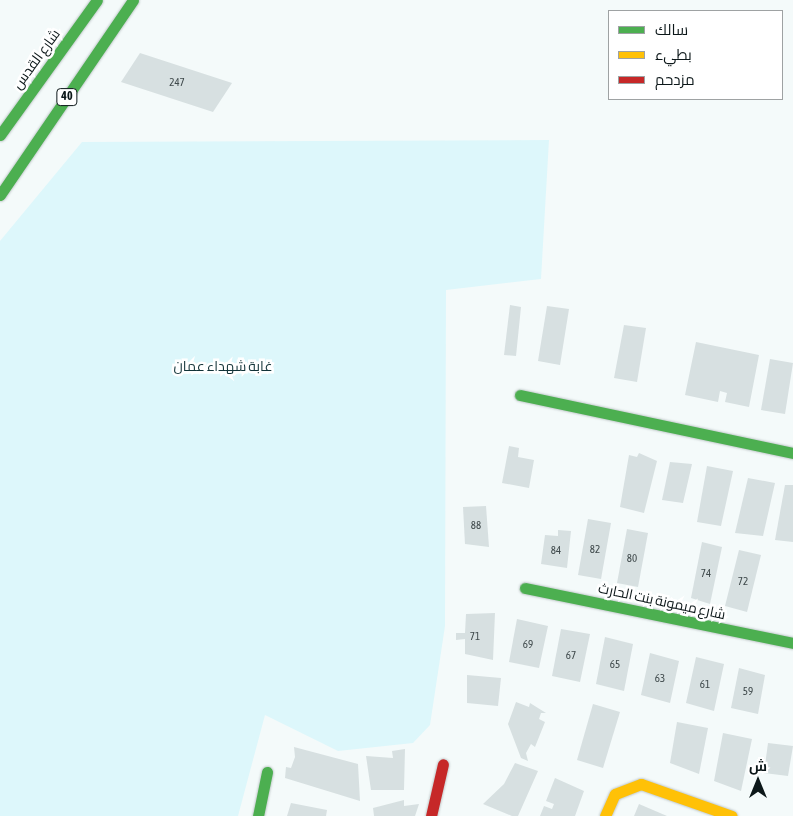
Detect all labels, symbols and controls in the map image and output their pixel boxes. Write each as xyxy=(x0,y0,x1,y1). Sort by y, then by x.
legend xyxy=(608,10,783,100)
text: سالك xyxy=(655,21,688,38)
street label: شارع القدس xyxy=(9,26,63,92)
text: بطيء xyxy=(655,46,692,63)
text: مزدحم xyxy=(655,71,695,88)
house number: 247 xyxy=(169,75,185,89)
road number: 40 xyxy=(56,88,78,106)
park label: غابة شهداء عمان xyxy=(174,358,272,374)
house number: 88 xyxy=(471,518,481,532)
house number: 82 xyxy=(590,542,600,556)
house number: 84 xyxy=(551,543,561,557)
house number: 80 xyxy=(627,551,637,565)
house number: 74 xyxy=(701,566,711,580)
house number: 72 xyxy=(738,574,748,588)
street label: شارع ميمونة بنت الحارث xyxy=(597,579,727,623)
house number: 71 xyxy=(470,629,480,643)
house number: 69 xyxy=(523,637,533,651)
house number: 67 xyxy=(566,648,576,662)
house number: 65 xyxy=(610,657,620,671)
house number: 63 xyxy=(655,671,665,685)
house number: 61 xyxy=(700,677,710,691)
house number: 59 xyxy=(743,684,753,698)
north arrow xyxy=(733,756,783,806)
text: ش xyxy=(749,758,767,774)

